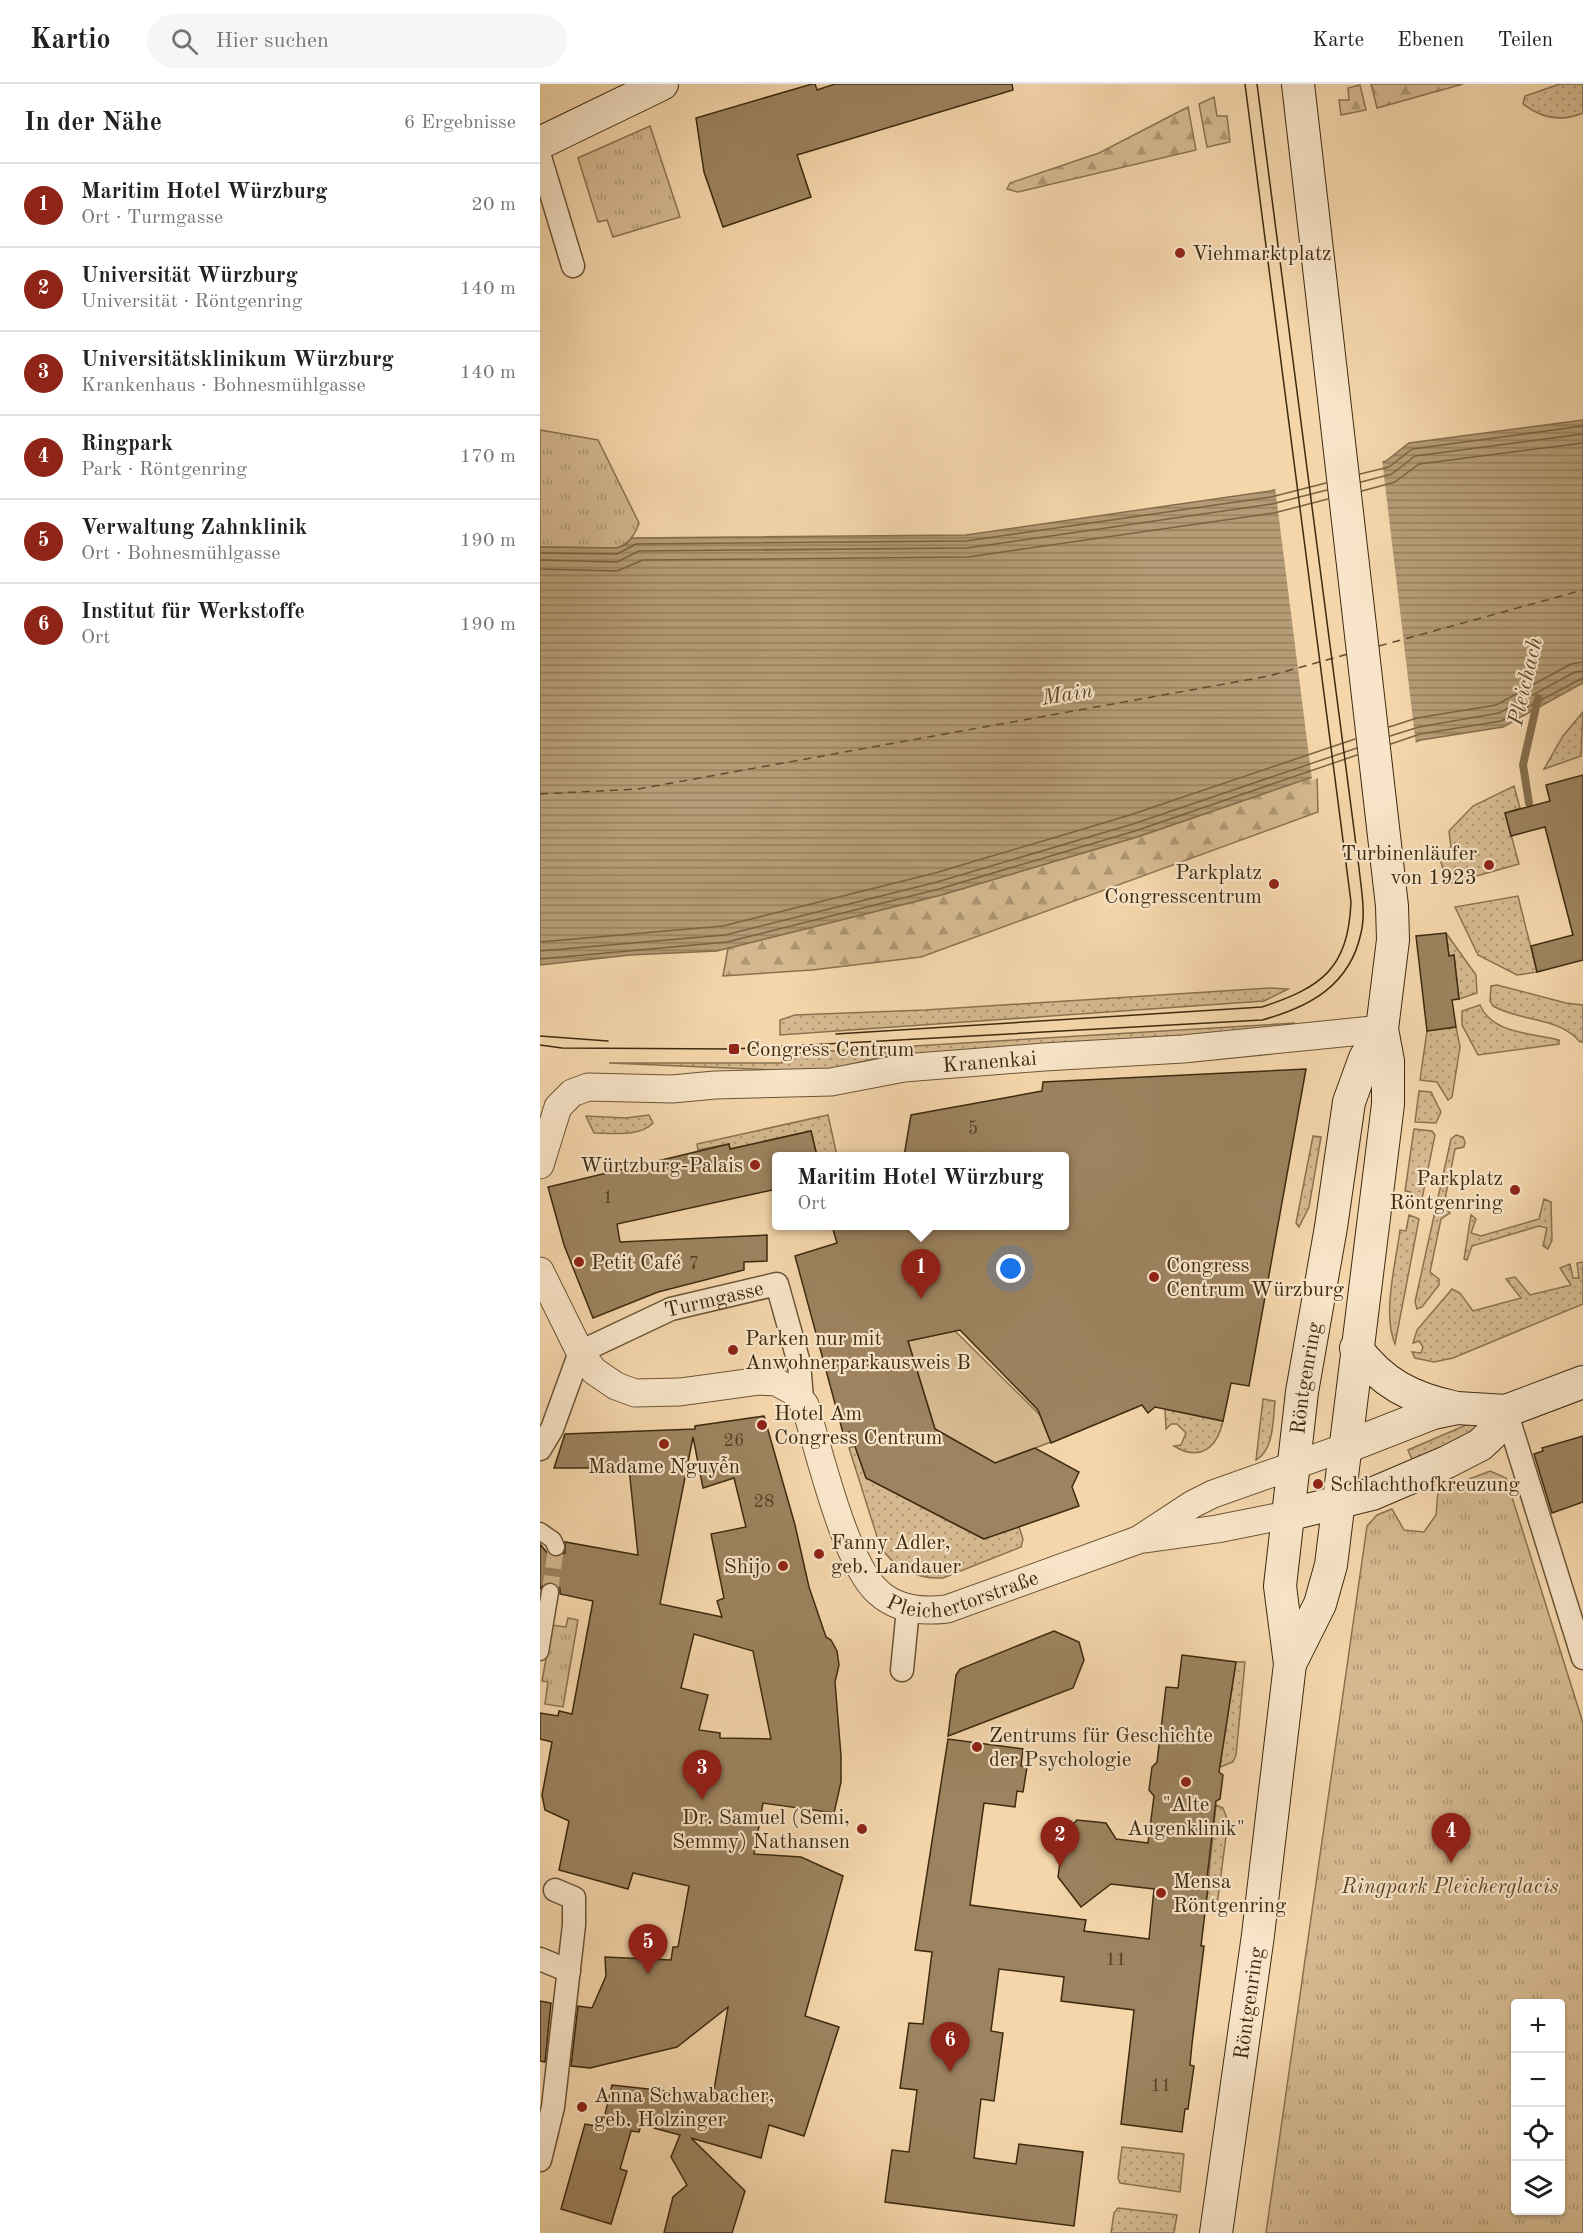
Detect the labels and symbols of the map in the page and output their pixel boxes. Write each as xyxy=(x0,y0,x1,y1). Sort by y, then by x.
place label: Viehmarktplatz xyxy=(1192,244,1331,265)
marker: Viehmarktplatz xyxy=(1173,246,1187,260)
water label: Pleichach xyxy=(1505,635,1547,729)
water label: Main xyxy=(1039,680,1095,710)
place label: Turbinenläufer von 1923 xyxy=(1341,844,1477,889)
marker: Turbinenläufer von 1923 xyxy=(1482,858,1496,872)
place label: Parkplatz Congresscentrum xyxy=(1104,863,1262,908)
marker: Parkplatz Congresscentrum xyxy=(1267,877,1281,891)
place label: Congress Centrum xyxy=(746,1040,914,1061)
marker: Congress Centrum xyxy=(727,1042,741,1056)
street label: Kranenkai xyxy=(942,1049,1037,1077)
house number: 5 xyxy=(968,1120,978,1138)
place label: Würtzburg-Palais xyxy=(580,1156,743,1177)
marker: Würtzburg-Palais xyxy=(748,1158,762,1172)
place label: Parkplatz Röntgenring xyxy=(1390,1169,1504,1214)
marker: Parkplatz Röntgenring xyxy=(1508,1183,1522,1197)
house number: 1 xyxy=(603,1189,613,1207)
pin: 1 xyxy=(902,1250,940,1299)
place label: Petit Café xyxy=(591,1253,681,1274)
your location xyxy=(996,1254,1025,1283)
marker: Petit Café xyxy=(572,1255,586,1269)
house number: 7 xyxy=(689,1255,699,1273)
place label: Congress Centrum Würzburg xyxy=(1166,1256,1345,1301)
marker: Congress Centrum Würzburg xyxy=(1147,1270,1161,1284)
street label: Turmgasse xyxy=(663,1279,766,1322)
street label: Röntgenring xyxy=(1288,1320,1326,1436)
place label: Parken nur mit Anwohnerparkausweis B xyxy=(745,1329,971,1374)
marker: Parken nur mit Anwohnerparkausweis B xyxy=(726,1343,740,1357)
place label: Hotel Am Congress Centrum xyxy=(774,1404,942,1449)
marker: Hotel Am Congress Centrum xyxy=(755,1418,769,1432)
house number: 26 xyxy=(724,1432,744,1450)
marker: Madame Nguyễn xyxy=(657,1437,671,1451)
place label: Madame Nguyễn xyxy=(588,1455,740,1478)
place label: Schlachthofkreuzung xyxy=(1330,1475,1521,1496)
marker: Schlachthofkreuzung xyxy=(1311,1477,1325,1491)
house number: 28 xyxy=(754,1493,774,1511)
place label: Fanny Adler, geb. Landauer xyxy=(831,1533,962,1578)
marker: Fanny Adler, geb. Landauer xyxy=(812,1547,826,1561)
place label: Shijo xyxy=(724,1557,771,1578)
marker: Shijo xyxy=(776,1559,790,1573)
street label: Pleichertorstraße xyxy=(883,1568,1042,1622)
place label: Zentrums für Geschichte der Psychologie xyxy=(989,1726,1213,1771)
marker: Zentrums für Geschichte der Psychologie xyxy=(970,1740,984,1754)
pin: 3 xyxy=(682,1750,722,1800)
marker: "Alte Augenklinik" xyxy=(1179,1775,1193,1789)
place label: "Alte Augenklinik" xyxy=(1127,1795,1245,1840)
place label: Dr. Samuel (Semi, Semmy) Nathansen xyxy=(672,1808,850,1853)
pin: 4 xyxy=(1432,1814,1470,1863)
pin: 2 xyxy=(1040,1818,1080,1867)
marker: Dr. Samuel (Semi, Semmy) Nathansen xyxy=(855,1822,869,1836)
place label: Mensa Röntgenring xyxy=(1173,1872,1287,1917)
park label: Ringpark Pleicherglacis xyxy=(1341,1877,1559,1898)
marker: Mensa Röntgenring xyxy=(1154,1886,1168,1900)
pin: 5 xyxy=(628,1924,668,1974)
street label: Röntgenring xyxy=(1232,1945,1268,2061)
house number: 11 xyxy=(1106,1951,1126,1969)
pin: 6 xyxy=(930,2022,970,2072)
house number: 11 xyxy=(1151,2077,1171,2095)
place label: Anna Schwabacher, geb. Holzinger xyxy=(594,2086,774,2131)
marker: Anna Schwabacher, geb. Holzinger xyxy=(575,2100,589,2114)

